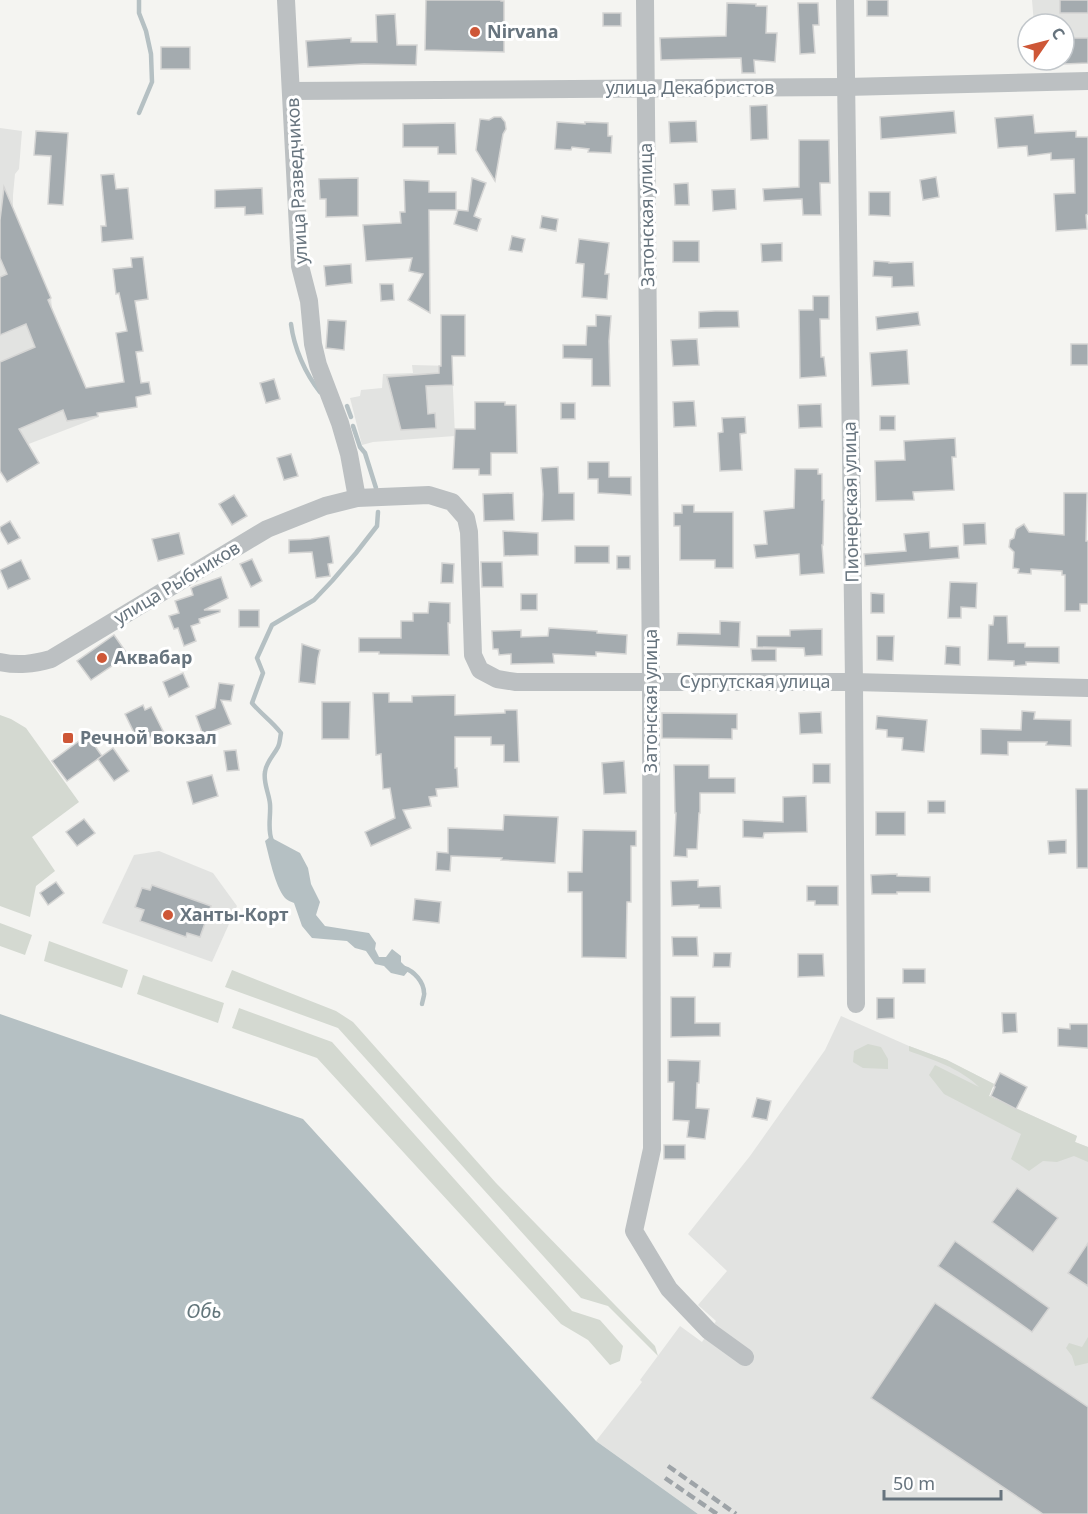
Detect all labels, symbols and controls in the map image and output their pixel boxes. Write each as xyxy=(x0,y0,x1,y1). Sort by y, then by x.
north arrow xyxy=(1016,12,1076,72)
place label: Nirvana xyxy=(487,19,559,43)
text: С xyxy=(1046,23,1070,44)
marker: Nirvana xyxy=(468,25,482,39)
street label: улица Декабристов xyxy=(606,75,774,99)
street label: улица Разведчиков xyxy=(280,97,312,265)
street label: Затонская улица xyxy=(633,143,659,287)
street label: Пионерская улица xyxy=(837,421,863,583)
street label: улица Рыбников xyxy=(109,535,244,629)
street label: Затонская улица xyxy=(638,629,662,773)
place label: Аквабар xyxy=(114,645,192,669)
marker: Аквабар xyxy=(95,651,109,665)
street label: Сургутская улица xyxy=(679,669,831,693)
place label: Речной вокзал xyxy=(80,725,217,749)
marker: Речной вокзал xyxy=(61,731,75,745)
place label: Ханты-Корт xyxy=(180,902,288,926)
marker: Ханты-Корт xyxy=(161,908,175,922)
water label: Обь xyxy=(186,1297,222,1324)
scale bar xyxy=(884,1463,1001,1501)
text: 50 m xyxy=(893,1471,935,1495)

